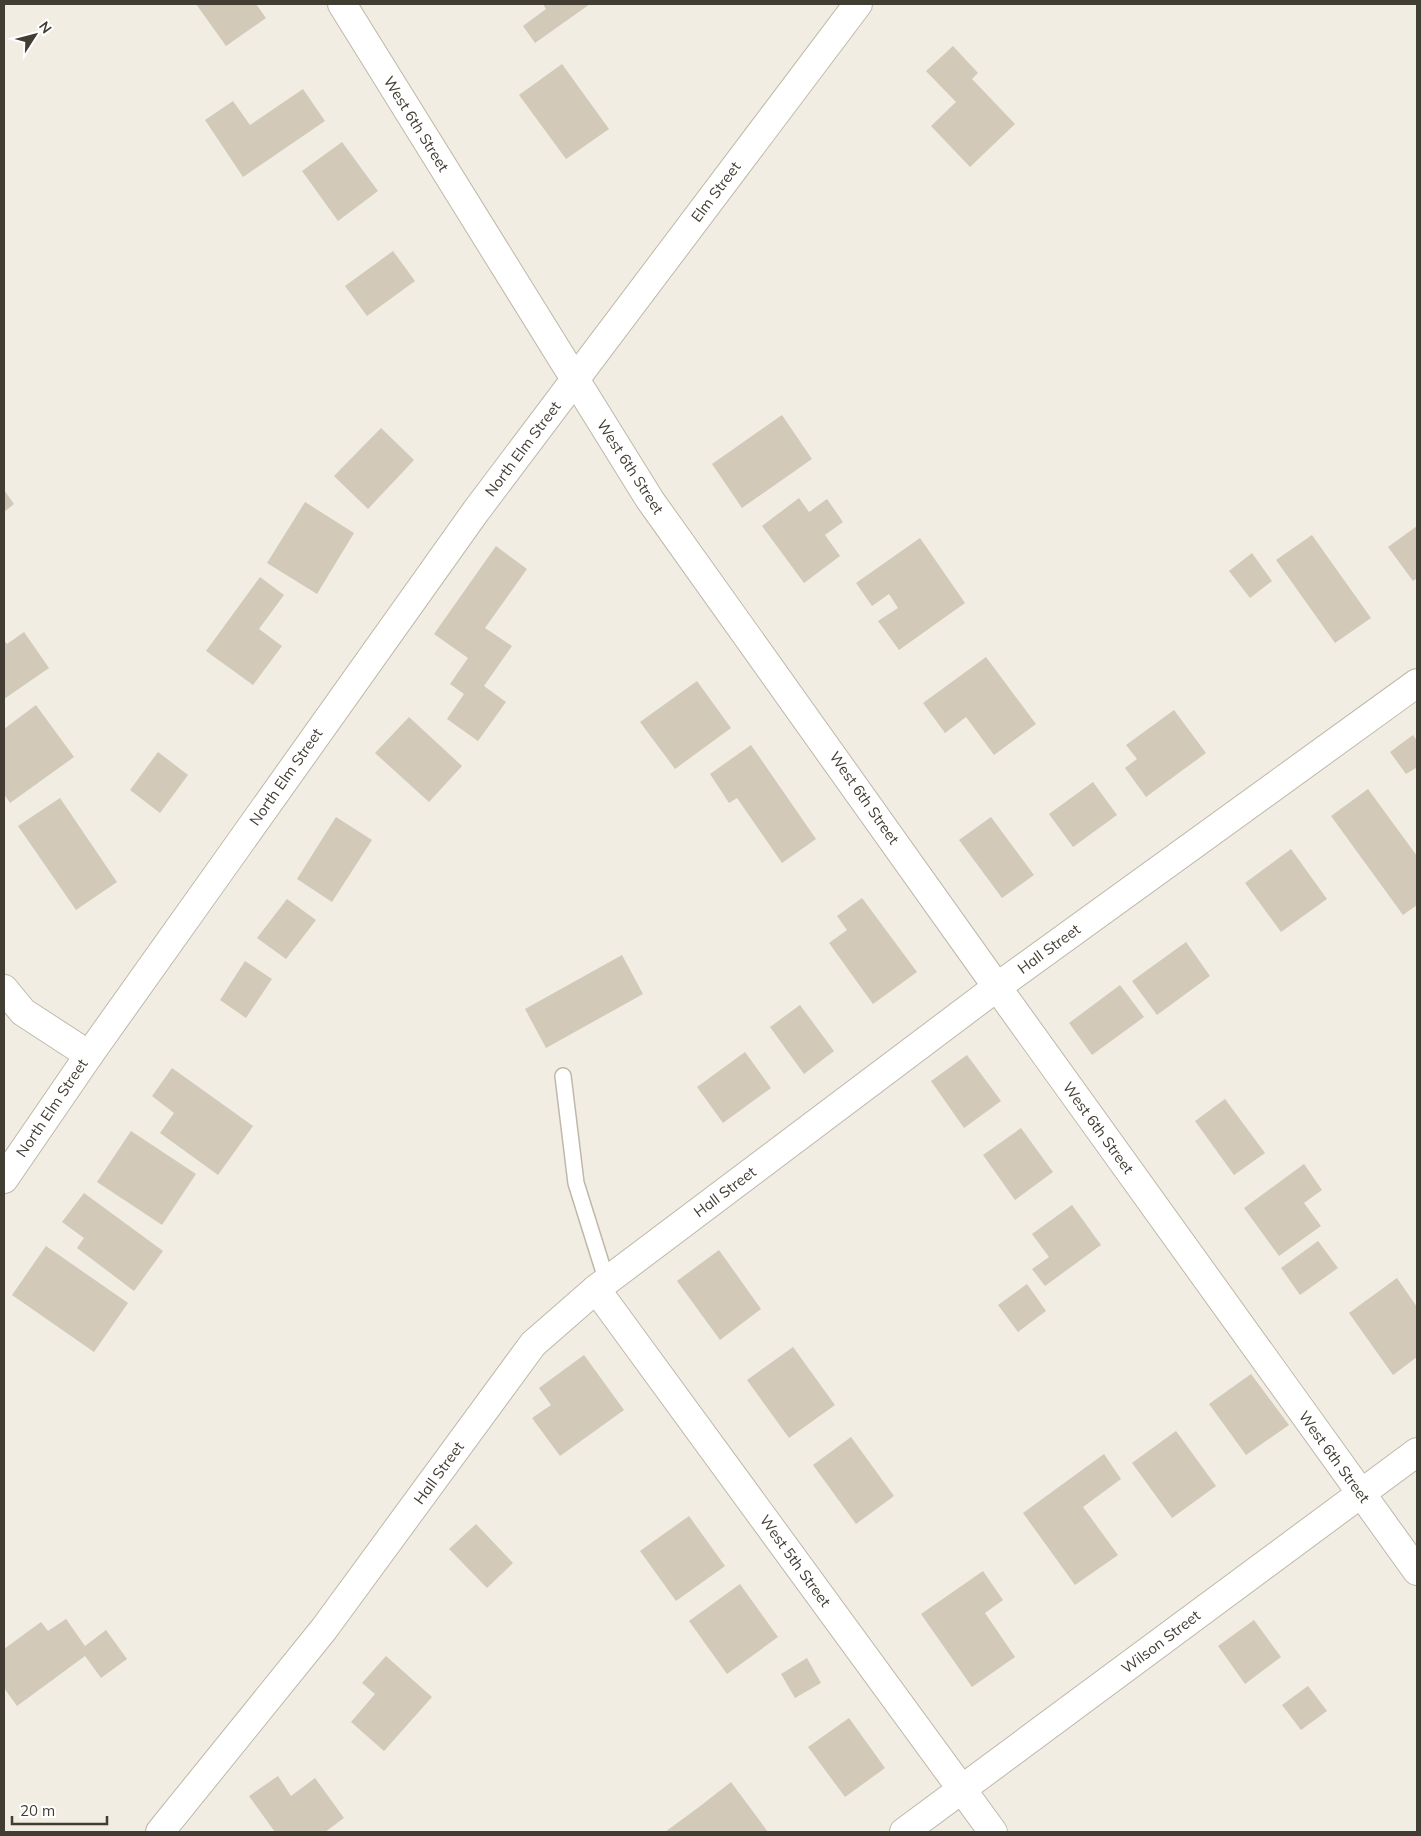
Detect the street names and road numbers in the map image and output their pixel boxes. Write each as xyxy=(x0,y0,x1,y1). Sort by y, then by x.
street label: West 6th Street xyxy=(380,73,453,175)
street label: Elm Street xyxy=(687,158,745,226)
street label: North Elm Street xyxy=(481,397,565,500)
street label: West 6th Street xyxy=(593,416,668,518)
street label: North Elm Street xyxy=(245,724,326,829)
street label: West 6th Street xyxy=(825,748,903,848)
street label: Hall Street xyxy=(1014,919,1084,978)
street label: North Elm Street xyxy=(12,1055,91,1161)
street label: West 6th Street xyxy=(1059,1078,1138,1177)
street label: Hall Street xyxy=(690,1162,760,1221)
street label: West 6th Street xyxy=(1295,1407,1374,1506)
street label: Hall Street xyxy=(409,1438,468,1508)
street label: West 5th Street xyxy=(756,1511,835,1610)
street label: Wilson Street xyxy=(1117,1606,1204,1677)

